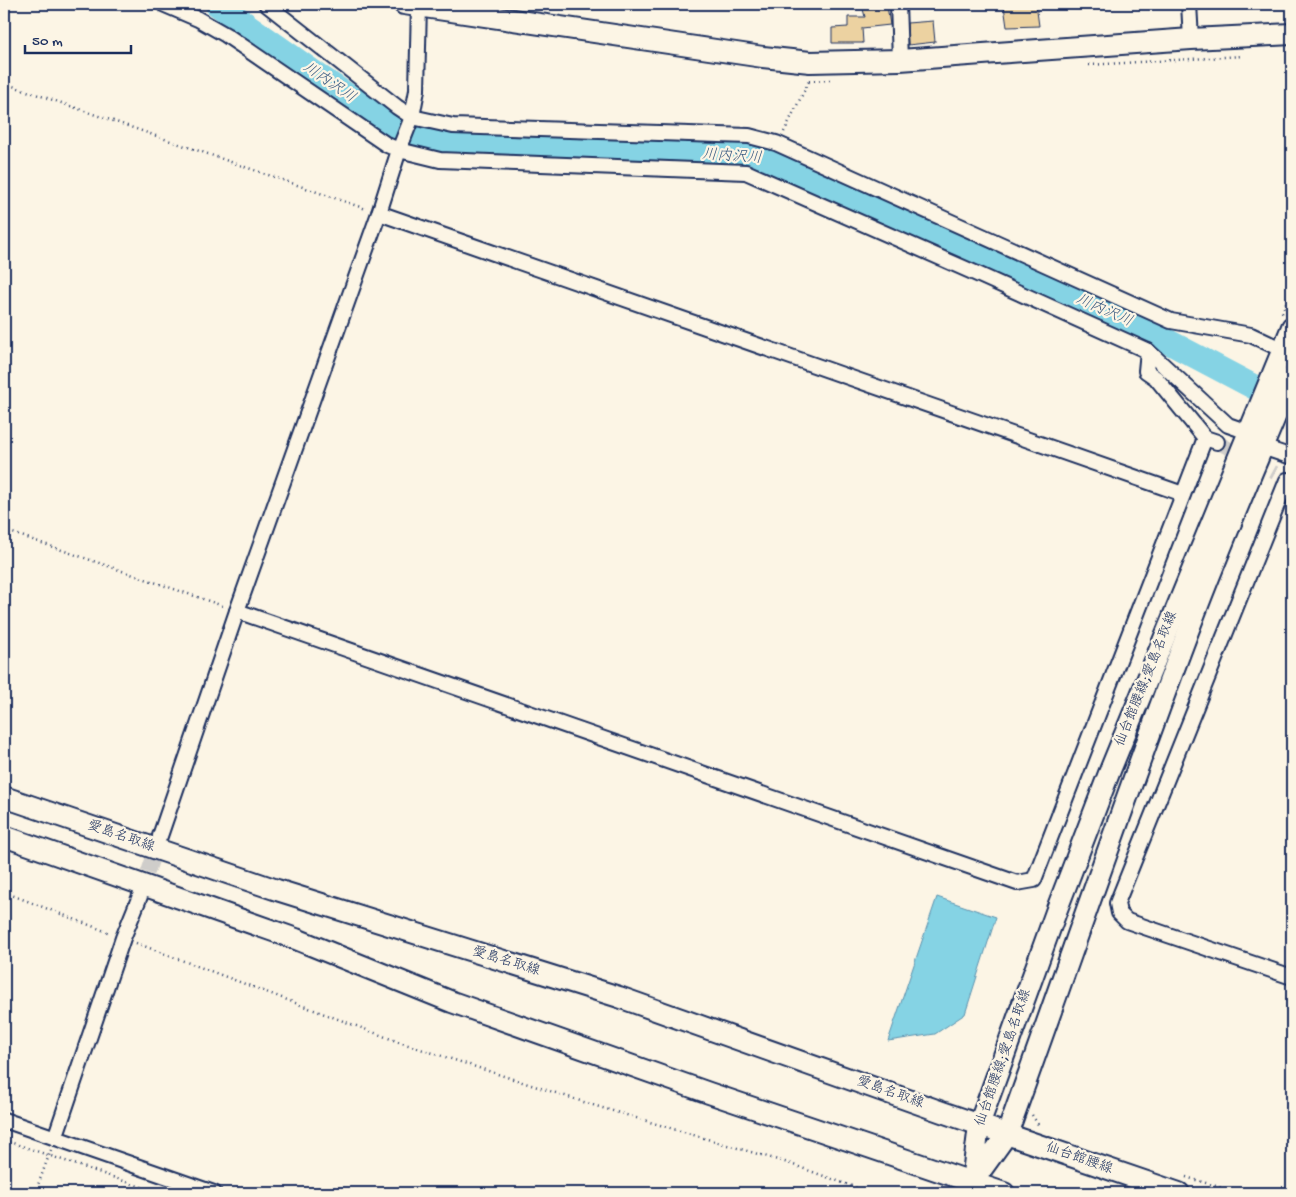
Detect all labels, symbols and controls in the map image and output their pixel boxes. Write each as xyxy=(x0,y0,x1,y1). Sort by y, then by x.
scale bar xyxy=(25,22,131,54)
text: 50 m xyxy=(32,33,63,51)
water label: 川内沢川 xyxy=(299,59,359,107)
water label: 川内沢川 xyxy=(701,146,763,168)
water label: 川内沢川 xyxy=(1073,291,1135,331)
street label: 仙台館腰線;愛島名取線 xyxy=(1112,609,1182,749)
street label: 愛島名取線 xyxy=(85,818,157,856)
street label: 愛島名取線 xyxy=(470,944,542,980)
street label: 仙台館腰線;愛島名取線 xyxy=(972,987,1036,1129)
street label: 愛島名取線 xyxy=(854,1073,926,1113)
street label: 仙台館腰線 xyxy=(1043,1140,1115,1178)

